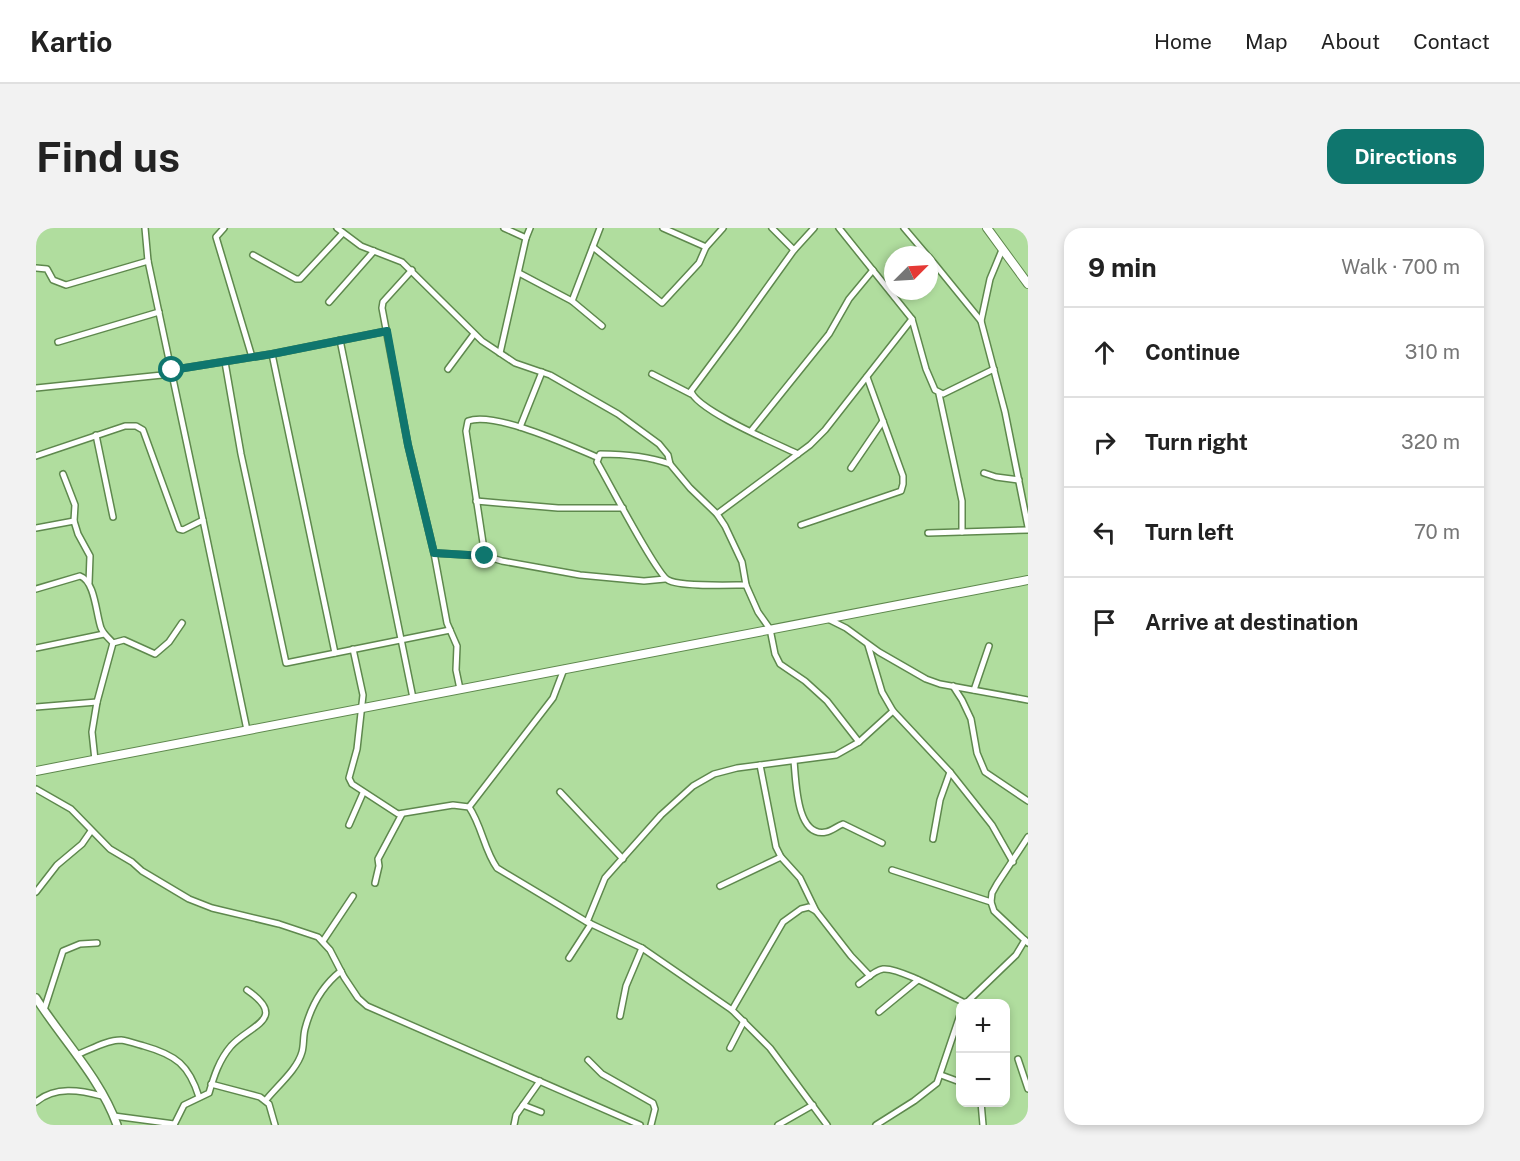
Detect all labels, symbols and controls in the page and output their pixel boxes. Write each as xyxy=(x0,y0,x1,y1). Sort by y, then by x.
text: Kartio xyxy=(30,25,112,58)
text: Home xyxy=(1154,29,1212,54)
text: Map xyxy=(1245,29,1288,54)
text: About xyxy=(1321,29,1380,54)
text: Contact xyxy=(1413,29,1490,54)
button: Directions xyxy=(1327,129,1484,184)
text: Find us xyxy=(36,132,180,181)
north arrow xyxy=(884,246,938,300)
text: 9 min xyxy=(1088,252,1157,283)
text: Walk · 700 m xyxy=(1341,255,1460,279)
icon: ahead xyxy=(1088,336,1121,369)
text: Continue xyxy=(1145,339,1240,365)
text: 310 m xyxy=(1405,340,1460,364)
route start xyxy=(158,356,184,382)
icon: right xyxy=(1088,426,1121,459)
text: Turn right xyxy=(1145,429,1248,455)
text: 320 m xyxy=(1401,430,1460,454)
icon: left xyxy=(1088,516,1121,549)
text: Turn left xyxy=(1145,519,1234,545)
text: 70 m xyxy=(1414,520,1460,544)
route end xyxy=(471,542,497,568)
icon: arrive xyxy=(1088,606,1121,639)
text: Arrive at destination xyxy=(1145,609,1358,635)
map controls xyxy=(956,999,1010,1107)
button: + xyxy=(956,999,1010,1053)
button: − xyxy=(956,1053,1010,1107)

